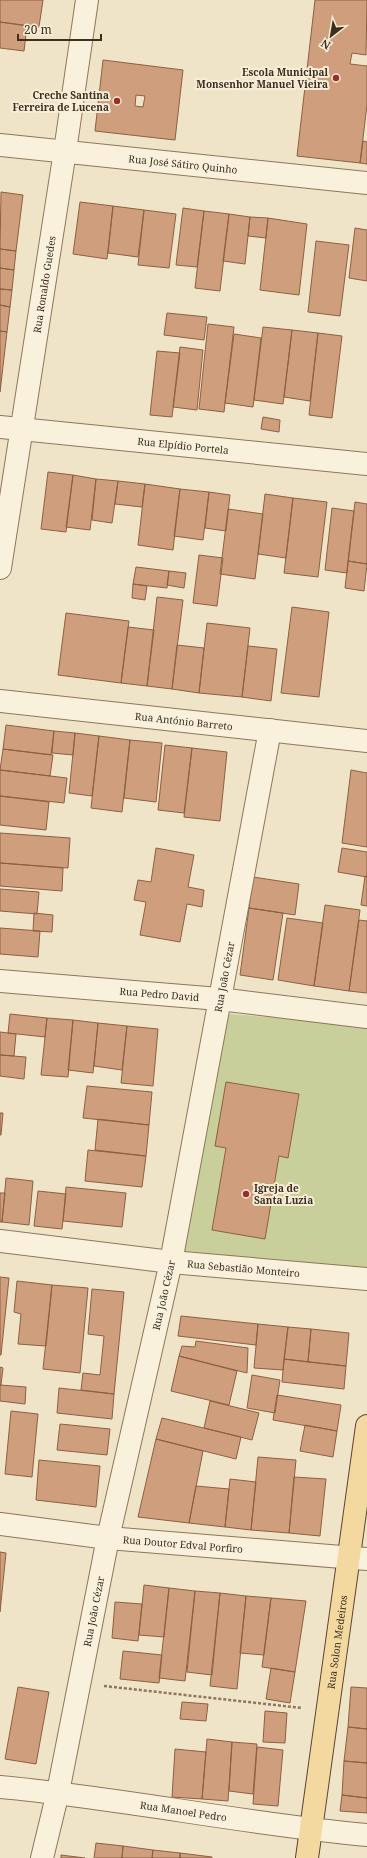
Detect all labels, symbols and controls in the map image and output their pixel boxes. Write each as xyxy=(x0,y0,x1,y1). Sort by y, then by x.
scale bar xyxy=(18,16,101,42)
north arrow xyxy=(311,16,351,56)
text: 20 m xyxy=(24,21,52,38)
text: N xyxy=(318,36,333,54)
place label: Escola Municipal Monsenhor Manuel Vieira xyxy=(196,65,328,91)
marker: Escola Municipal Monsenhor Manuel Vieira xyxy=(331,73,341,83)
place label: Creche Santina Ferreira de Lucena xyxy=(12,88,109,114)
marker: Creche Santina Ferreira de Lucena xyxy=(112,96,122,106)
street label: Rua José Sátiro Quinho xyxy=(128,151,238,177)
street label: Rua Ronaldo Guedes xyxy=(30,234,59,334)
street label: Rua Elpídio Portela xyxy=(137,434,230,457)
street label: Rua António Barreto xyxy=(134,709,234,733)
street label: Rua João Cézar xyxy=(211,940,238,1013)
street label: Rua Pedro David xyxy=(119,984,200,1004)
place label: Igreja de Santa Luzia xyxy=(254,1181,313,1207)
marker: Igreja de Santa Luzia xyxy=(241,1189,251,1199)
street label: Rua Sebastião Monteiro xyxy=(186,1256,301,1280)
street label: Rua João Cézar xyxy=(149,1258,178,1331)
street label: Rua Doutor Edval Porfiro xyxy=(122,1532,244,1556)
street label: Rua João Cézar xyxy=(80,1575,107,1648)
street label: Rua Solon Medeiros xyxy=(324,1594,351,1690)
street label: Rua Manoel Pedro xyxy=(139,1798,228,1824)

